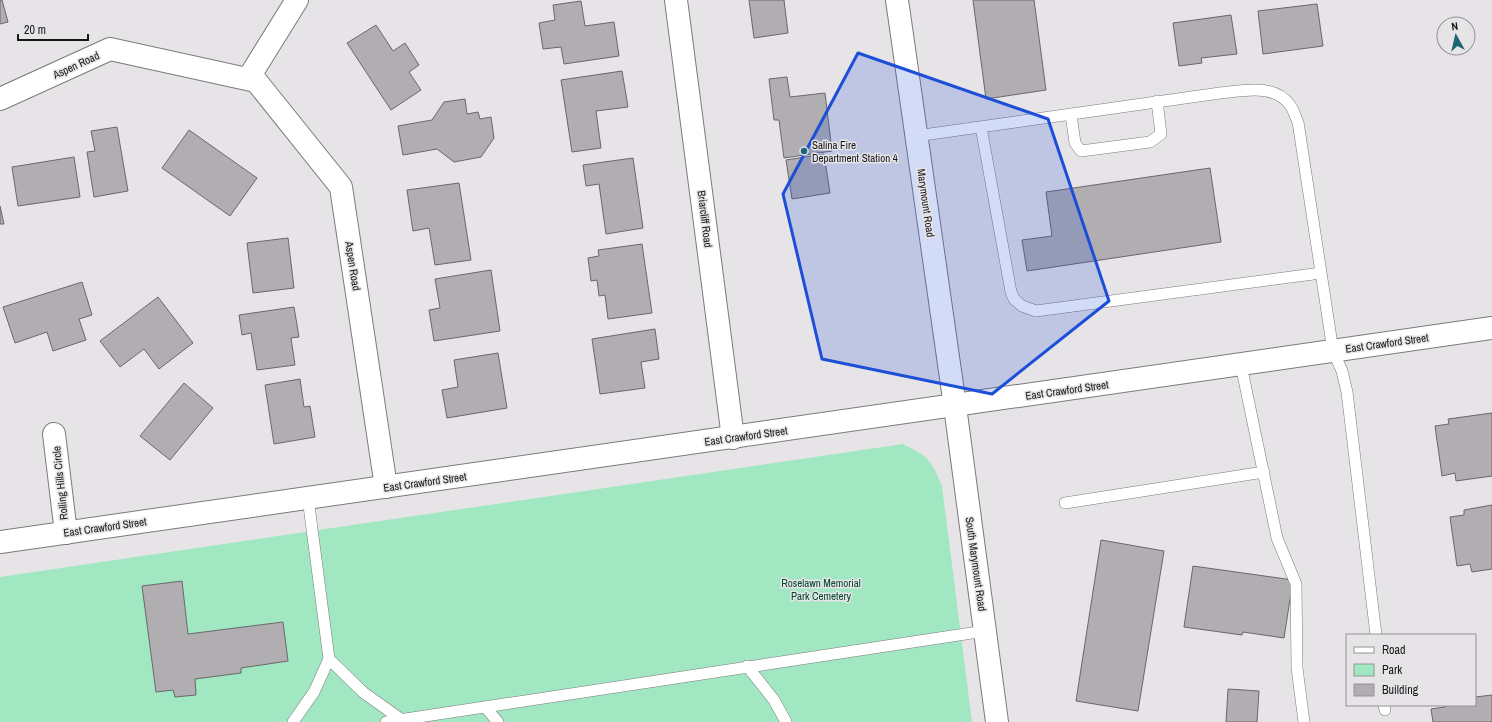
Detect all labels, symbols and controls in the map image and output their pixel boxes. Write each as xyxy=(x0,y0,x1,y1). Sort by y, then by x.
scale bar xyxy=(18,16,88,42)
north arrow xyxy=(1436,16,1476,56)
text: N xyxy=(1450,19,1459,33)
text: 20 m xyxy=(24,22,46,38)
street label: Aspen Road xyxy=(50,48,101,82)
place label: Salina Fire Department Station 4 xyxy=(812,138,898,165)
marker: Salina Fire Department Station 4 xyxy=(799,146,809,156)
street label: Marymount Road xyxy=(914,168,938,238)
street label: Briarcliff Road xyxy=(695,190,715,248)
street label: Aspen Road xyxy=(342,239,364,292)
street label: East Crawford Street xyxy=(1345,330,1430,356)
street label: East Crawford Street xyxy=(1025,377,1110,403)
street label: East Crawford Street xyxy=(704,423,789,449)
street label: Rolling Hills Circle xyxy=(49,445,71,521)
street label: East Crawford Street xyxy=(383,469,468,495)
street label: East Crawford Street xyxy=(63,514,148,540)
street label: South Marymount Road xyxy=(962,516,990,612)
park label: Roselawn Memorial Park Cemetery xyxy=(781,576,861,603)
legend xyxy=(1346,634,1476,706)
text: Road xyxy=(1382,642,1406,658)
text: Park xyxy=(1382,662,1402,678)
text: Building xyxy=(1382,682,1419,698)

